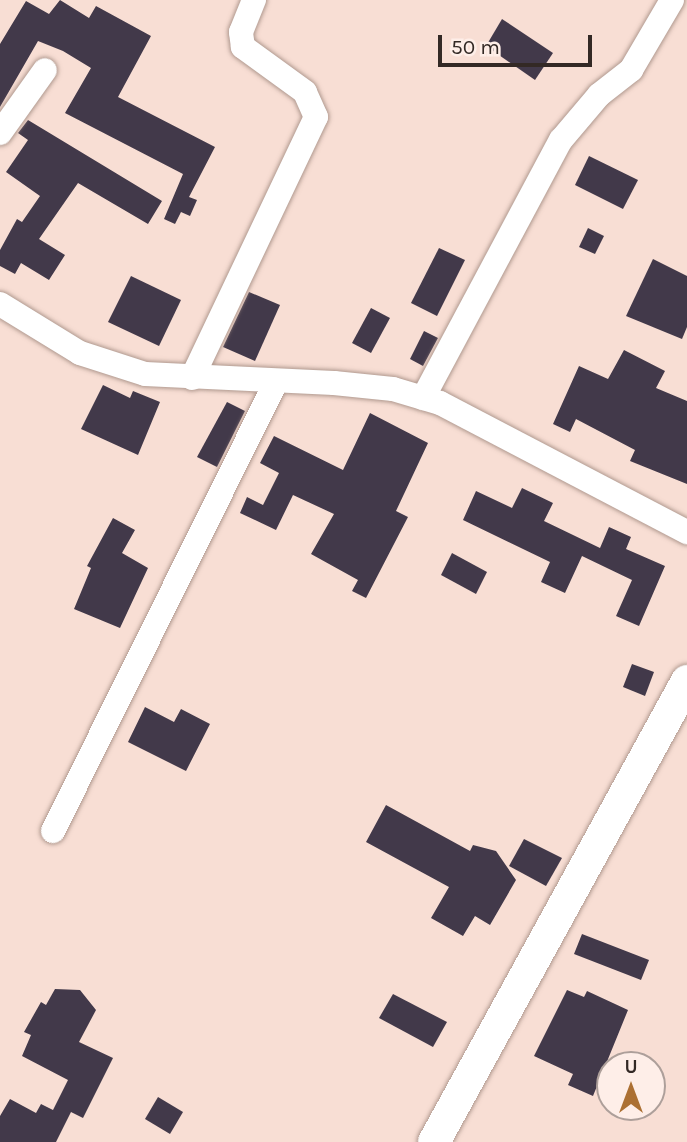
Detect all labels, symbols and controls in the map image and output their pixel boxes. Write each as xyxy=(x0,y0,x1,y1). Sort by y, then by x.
scale bar xyxy=(442,21,596,65)
text: 50 m xyxy=(451,35,500,59)
north arrow xyxy=(596,1051,666,1121)
text: U xyxy=(624,1056,638,1078)

